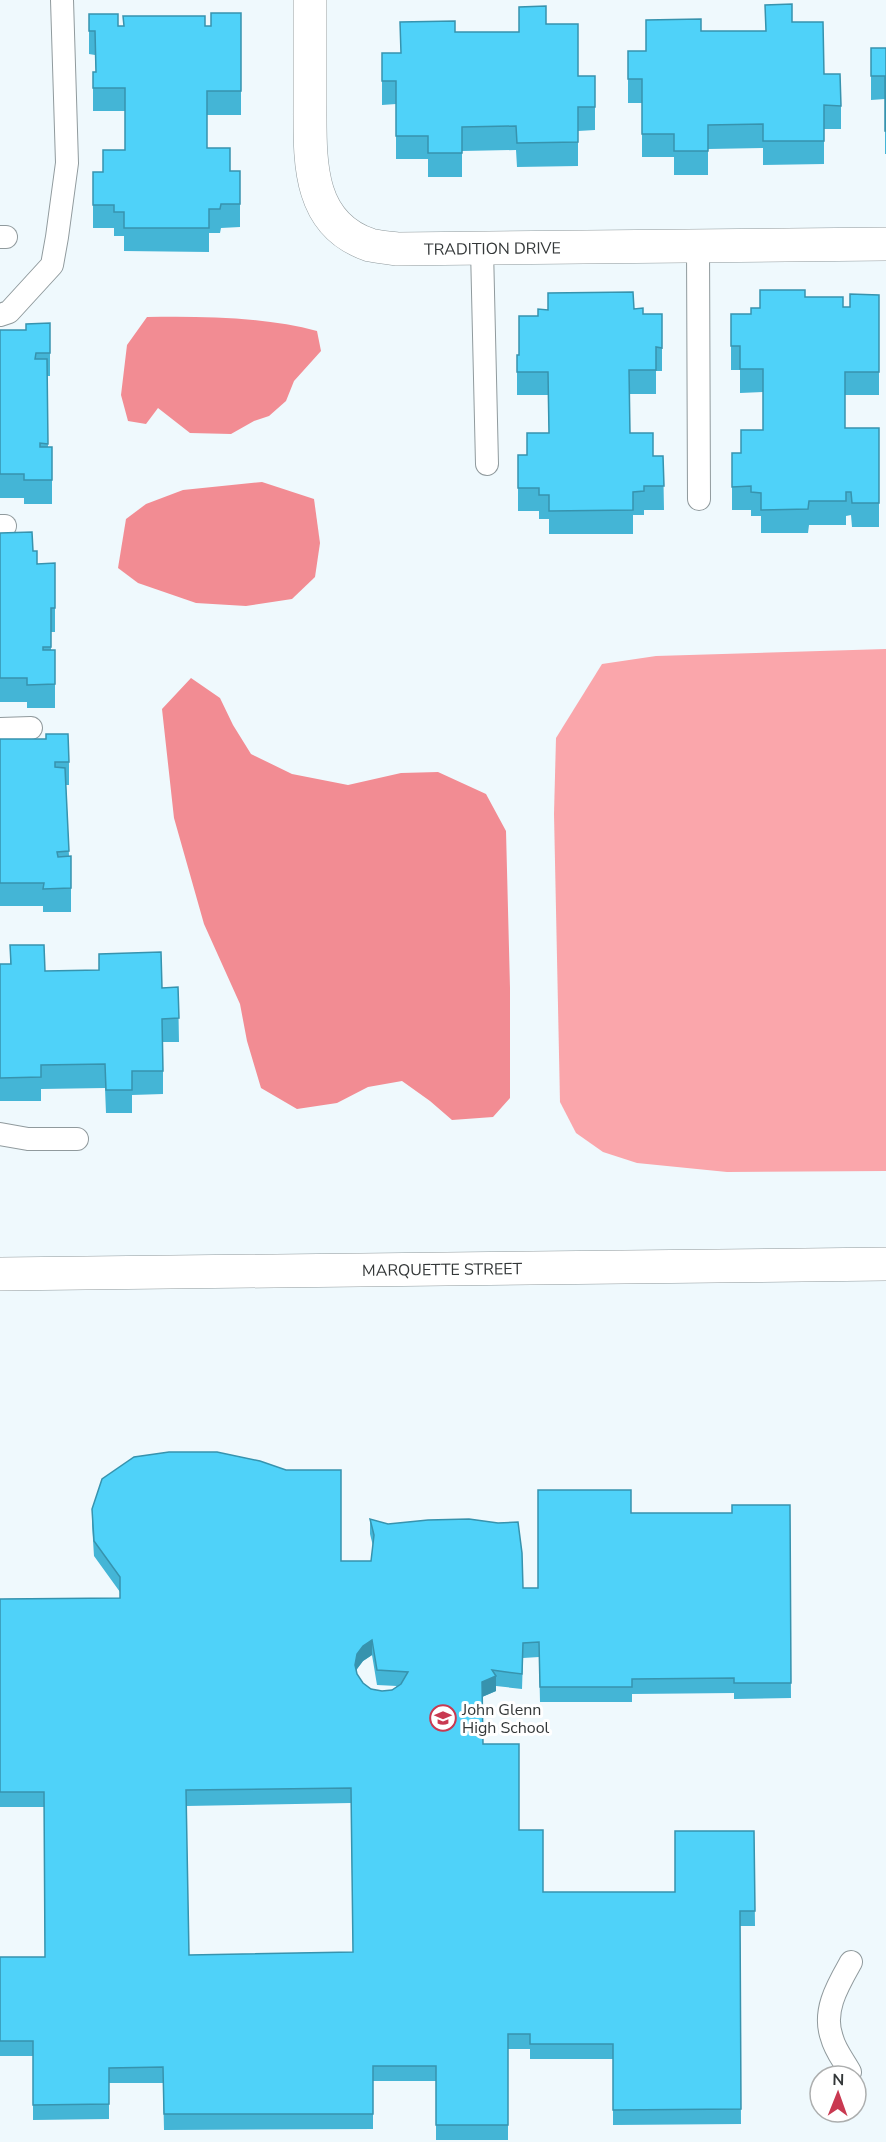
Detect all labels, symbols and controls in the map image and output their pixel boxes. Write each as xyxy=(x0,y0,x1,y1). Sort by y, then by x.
street label: TRADITION DRIVE xyxy=(424,237,561,261)
street label: MARQUETTE STREET xyxy=(362,1258,522,1282)
place label: John Glenn High School xyxy=(461,1699,550,1739)
school or university icon: John Glenn High School xyxy=(428,1703,458,1733)
north arrow xyxy=(808,2064,868,2124)
text: N xyxy=(832,2069,844,2091)

